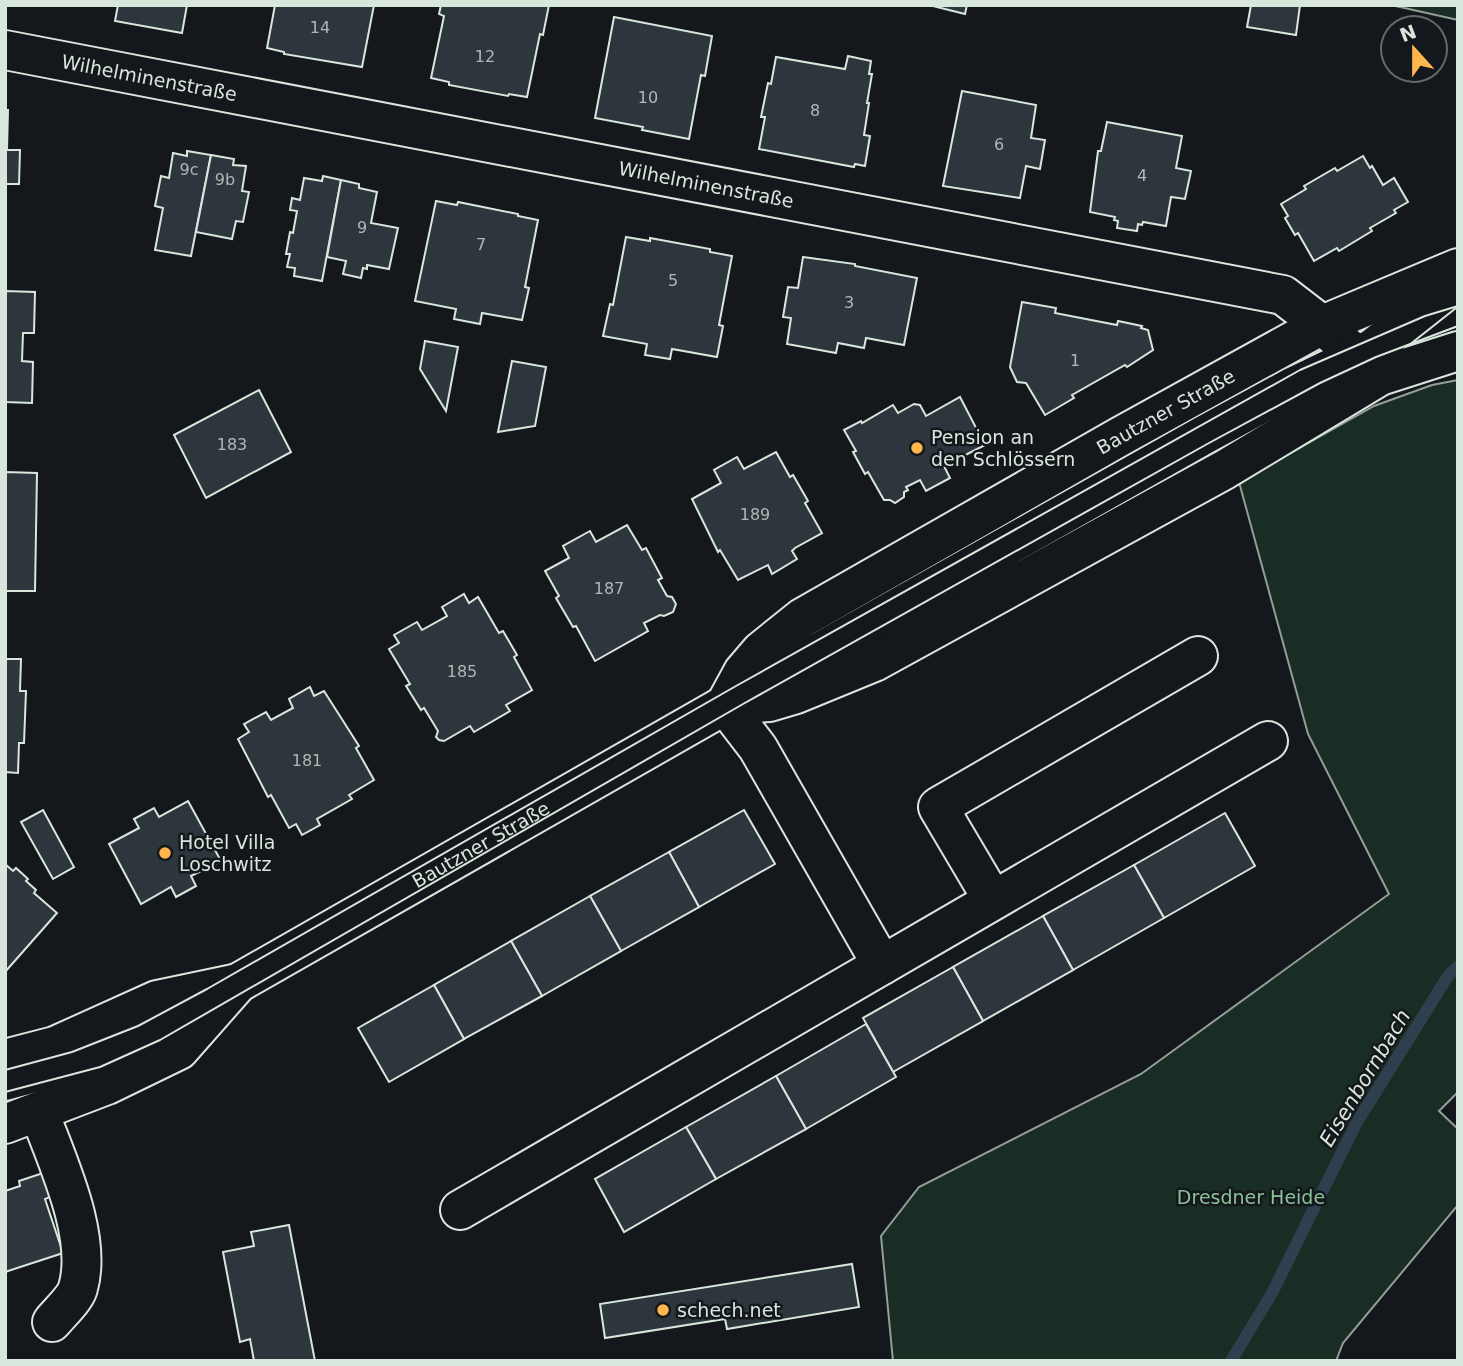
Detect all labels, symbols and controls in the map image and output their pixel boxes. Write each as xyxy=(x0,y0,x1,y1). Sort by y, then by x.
north arrow xyxy=(1379,14,1449,84)
house number: 14 xyxy=(310,18,330,37)
text: N xyxy=(1397,20,1419,46)
house number: 12 xyxy=(475,47,495,66)
street label: Wilhelminenstraße xyxy=(60,50,239,105)
house number: 10 xyxy=(638,88,658,107)
house number: 8 xyxy=(810,101,820,120)
house number: 6 xyxy=(994,135,1004,154)
street label: Wilhelminenstraße xyxy=(617,157,796,212)
house number: 9c xyxy=(180,160,198,179)
house number: 4 xyxy=(1137,166,1147,185)
house number: 9b xyxy=(215,170,235,189)
house number: 9 xyxy=(357,218,367,237)
house number: 7 xyxy=(476,235,486,254)
house number: 5 xyxy=(668,271,678,290)
house number: 3 xyxy=(844,293,854,312)
house number: 1 xyxy=(1070,351,1080,370)
street label: Bautzner Straße xyxy=(1093,364,1238,459)
place label: Pension an den Schlössern xyxy=(931,426,1075,470)
house number: 183 xyxy=(217,435,247,454)
marker: Pension an den Schlössern xyxy=(909,440,925,456)
house number: 189 xyxy=(740,505,770,524)
house number: 187 xyxy=(594,579,624,598)
house number: 185 xyxy=(447,662,477,681)
house number: 181 xyxy=(292,751,322,770)
street label: Bautzner Straße xyxy=(408,797,553,892)
place label: Hotel Villa Loschwitz xyxy=(179,831,275,875)
marker: Hotel Villa Loschwitz xyxy=(157,845,173,861)
water label: Eisenbornbach xyxy=(1315,1005,1415,1151)
park label: Dresdner Heide xyxy=(1177,1186,1325,1208)
place label: schech.net xyxy=(677,1299,781,1321)
marker: schech.net xyxy=(655,1302,671,1318)

